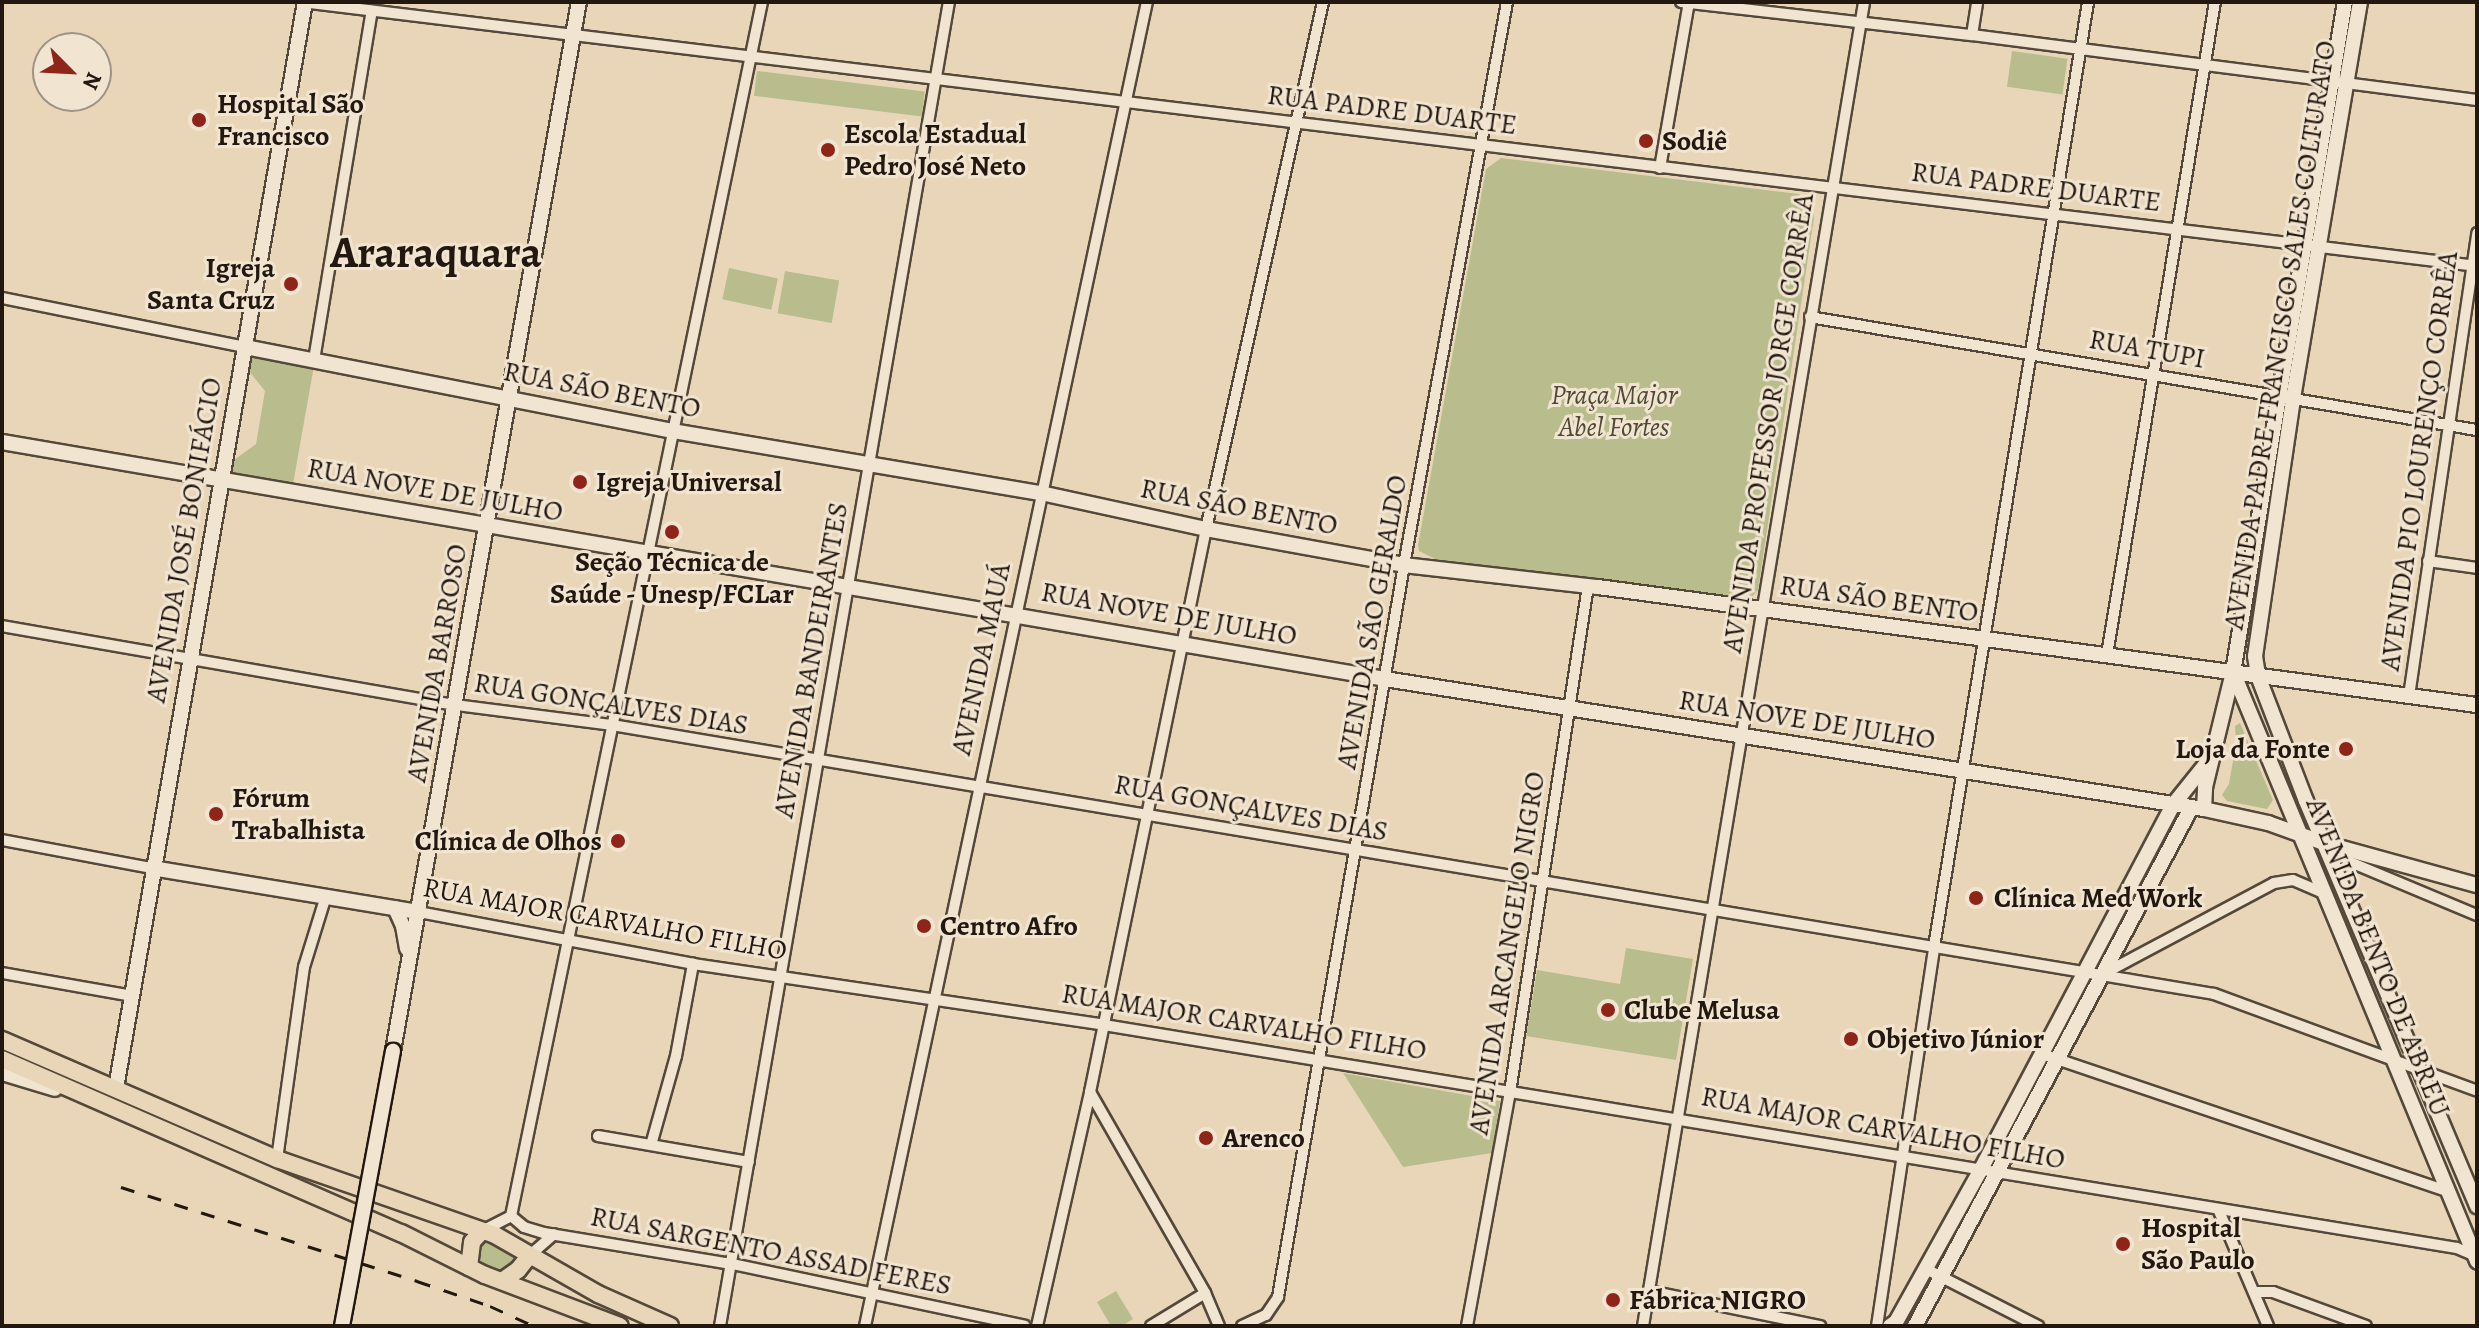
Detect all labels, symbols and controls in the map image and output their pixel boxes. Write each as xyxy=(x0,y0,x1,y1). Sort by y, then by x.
north arrow xyxy=(32,32,112,112)
street label: AVENIDA PADRE FRANCISCO SALES COLTURATO xyxy=(2217,38,2343,632)
text: N xyxy=(75,68,109,94)
street label: RUA PADRE DUARTE xyxy=(1265,78,1519,142)
place label: Hospital São Francisco xyxy=(217,87,364,153)
marker: Hospital São Francisco xyxy=(188,109,210,131)
place label: Escola Estadual Pedro José Neto xyxy=(844,117,1026,183)
place label: Sodiê xyxy=(1662,124,1727,158)
marker: Sodiê xyxy=(1637,132,1655,150)
marker: Escola Estadual Pedro José Neto xyxy=(819,141,837,159)
street label: RUA PADRE DUARTE xyxy=(1909,155,2163,219)
street label: AVENIDA PROFESSOR JORGE CORRÊA xyxy=(1715,191,1821,655)
district label: Araraquara xyxy=(330,226,542,278)
street label: AVENIDA PIO LOURENÇO CORRÊA xyxy=(2373,249,2465,673)
place label: Igreja Santa Cruz xyxy=(147,251,275,317)
marker: Igreja Santa Cruz xyxy=(282,275,300,293)
street label: RUA TUPI xyxy=(2086,322,2208,376)
street label: RUA SÃO BENTO xyxy=(501,354,703,426)
street label: AVENIDA JOSÉ BONIFÁCIO xyxy=(139,375,229,705)
park label: Praça Major Abel Fortes xyxy=(1551,378,1677,444)
street label: RUA NOVE DE JULHO xyxy=(304,451,566,529)
place label: Igreja Universal xyxy=(596,465,782,499)
street label: RUA SÃO BENTO xyxy=(1138,471,1340,543)
marker: Igreja Universal xyxy=(571,473,589,491)
street label: AVENIDA SÃO GERALDO xyxy=(1330,473,1414,771)
street label: AVENIDA BANDEIRANTES xyxy=(767,500,855,820)
marker: Seção Técnica de Saúde - Unesp/FCLar xyxy=(663,523,681,541)
street label: AVENIDA BARROSO xyxy=(400,541,474,785)
place label: Seção Técnica de Saúde - Unesp/FCLar xyxy=(549,545,795,611)
street label: AVENIDA MAUÁ xyxy=(944,560,1018,758)
street label: RUA SÃO BENTO xyxy=(1778,568,1980,630)
street label: RUA NOVE DE JULHO xyxy=(1038,575,1300,653)
street label: RUA GONÇALVES DIAS xyxy=(472,666,750,742)
street label: RUA NOVE DE JULHO xyxy=(1676,683,1938,757)
place label: Loja da Fonte xyxy=(2175,732,2330,766)
marker: Loja da Fonte xyxy=(2337,740,2355,758)
street label: RUA GONÇALVES DIAS xyxy=(1112,767,1390,849)
street label: AVENIDA ARCANGELO NIGRO xyxy=(1462,769,1552,1137)
place label: Fórum Trabalhista xyxy=(232,781,365,847)
street label: AVENIDA BENTO DE ABREU xyxy=(2299,793,2457,1121)
marker: Fórum Trabalhista xyxy=(207,805,225,823)
place label: Clínica de Olhos xyxy=(415,824,602,858)
marker: Clínica de Olhos xyxy=(609,832,627,850)
street label: RUA MAJOR CARVALHO FILHO xyxy=(420,870,790,968)
place label: Clínica Med Work xyxy=(1994,881,2202,915)
marker: Clínica Med Work xyxy=(1965,887,1987,909)
place label: Centro Afro xyxy=(940,909,1078,943)
marker: Centro Afro xyxy=(915,917,933,935)
street label: RUA MAJOR CARVALHO FILHO xyxy=(1059,977,1429,1067)
place label: Clube Melusa xyxy=(1624,993,1780,1027)
marker: Clube Melusa xyxy=(1599,1001,1617,1019)
place label: Objetivo Júnior xyxy=(1867,1022,2044,1056)
marker: Objetivo Júnior xyxy=(1842,1030,1860,1048)
street label: RUA MAJOR CARVALHO FILHO xyxy=(1698,1079,2068,1177)
place label: Arenco xyxy=(1222,1121,1305,1155)
marker: Arenco xyxy=(1197,1129,1215,1147)
street label: RUA SARGENTO ASSAD FERES xyxy=(588,1200,954,1302)
place label: Hospital São Paulo xyxy=(2141,1211,2255,1277)
marker: Hospital São Paulo xyxy=(2112,1233,2134,1255)
place label: Fábrica NIGRO xyxy=(1629,1283,1806,1317)
marker: Fábrica NIGRO xyxy=(1604,1291,1622,1309)

